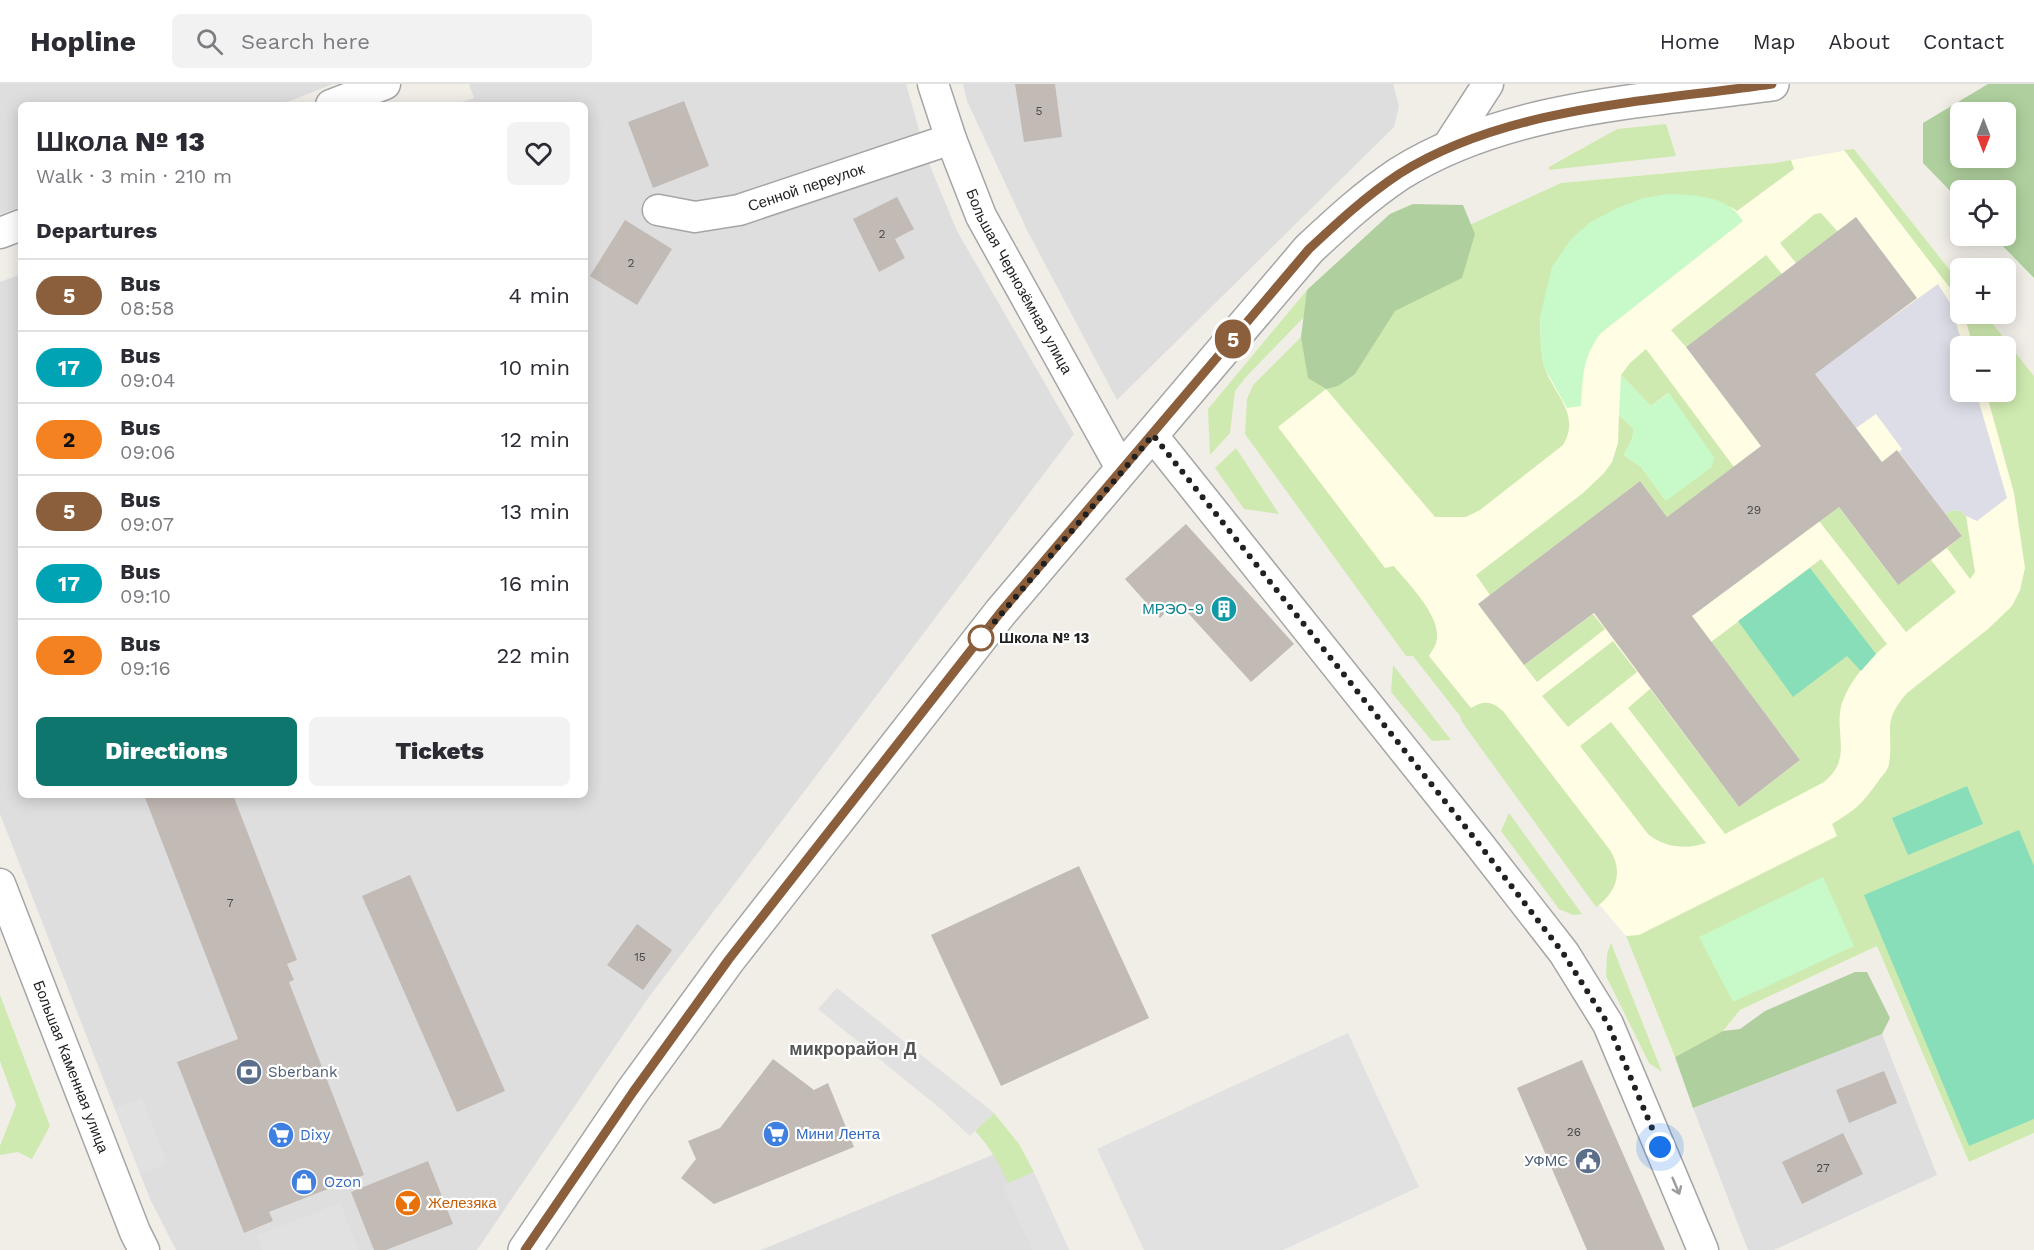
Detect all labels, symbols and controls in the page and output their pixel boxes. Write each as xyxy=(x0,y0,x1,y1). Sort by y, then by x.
search box xyxy=(172,14,592,68)
text: Hopline xyxy=(30,25,136,58)
icon: search xyxy=(193,25,226,58)
text: Search here xyxy=(241,29,370,54)
text: Home xyxy=(1660,29,1720,54)
text: Map xyxy=(1753,29,1796,54)
text: About xyxy=(1829,29,1890,54)
text: Contact xyxy=(1923,29,2004,54)
north arrow xyxy=(1950,102,2016,168)
map controls xyxy=(1950,102,2016,402)
house number: 5 xyxy=(1036,104,1043,118)
button: heart xyxy=(507,122,570,185)
text: Школа № 13 xyxy=(36,125,205,158)
street label: Сенной переулок xyxy=(746,160,867,215)
text: Walk · 3 min · 210 m xyxy=(36,164,232,188)
button: locate xyxy=(1950,180,2016,246)
street label: Большая Чернозёмная улица xyxy=(962,186,1076,378)
text: Departures xyxy=(36,218,157,243)
house number: 2 xyxy=(879,227,886,241)
house number: 2 xyxy=(628,256,635,270)
button: + xyxy=(1950,258,2016,324)
text: Bus xyxy=(120,271,160,296)
text: 5 xyxy=(63,283,75,308)
text: 4 min xyxy=(509,283,570,308)
text: 08:58 xyxy=(120,296,175,320)
line badge: 5 xyxy=(1214,320,1252,358)
text: 5 xyxy=(1227,327,1239,352)
button: − xyxy=(1950,336,2016,402)
text: Bus xyxy=(120,343,160,368)
text: 17 xyxy=(58,355,80,380)
text: 10 min xyxy=(500,355,570,380)
text: 09:04 xyxy=(120,368,175,392)
text: Bus xyxy=(120,415,160,440)
text: 2 xyxy=(63,427,75,452)
text: 12 min xyxy=(501,427,570,452)
text: 09:06 xyxy=(120,440,175,464)
text: Bus xyxy=(120,487,160,512)
text: 5 xyxy=(63,499,75,524)
text: 13 min xyxy=(501,499,570,524)
house number: 29 xyxy=(1747,503,1761,517)
text: 09:07 xyxy=(120,512,174,536)
text: Bus xyxy=(120,559,160,584)
text: 17 xyxy=(58,571,80,596)
text: 16 min xyxy=(500,571,570,596)
text: 09:10 xyxy=(120,584,171,608)
building icon: МРЭО-9 xyxy=(1209,594,1239,624)
place label: МРЭО-9 xyxy=(1142,600,1204,618)
marker: Школа № 13 xyxy=(968,625,994,651)
place label: Школа № 13 xyxy=(999,629,1089,647)
text: Bus xyxy=(120,631,160,656)
text: 2 xyxy=(63,643,75,668)
text: 22 min xyxy=(496,643,570,668)
text: 09:16 xyxy=(120,656,171,680)
button: Directions xyxy=(36,717,297,786)
button: Tickets xyxy=(309,717,570,786)
house number: 7 xyxy=(227,896,234,910)
house number: 15 xyxy=(634,950,646,964)
street label: Большая Каменная улица xyxy=(29,978,113,1156)
district label: микрорайон Д xyxy=(789,1038,917,1059)
bank icon: Sberbank xyxy=(234,1057,264,1087)
place label: Sberbank xyxy=(268,1063,338,1081)
supermarket icon: Мини Лента xyxy=(761,1119,791,1149)
supermarket icon: Dixy xyxy=(266,1120,296,1150)
place label: Мини Лента xyxy=(796,1125,881,1143)
house number: 26 xyxy=(1567,1125,1581,1139)
place label: Dixy xyxy=(300,1126,331,1144)
your location xyxy=(1645,1132,1675,1162)
public building icon: УФМС xyxy=(1573,1146,1603,1176)
place label: УФМС xyxy=(1524,1152,1568,1170)
house number: 27 xyxy=(1816,1161,1830,1175)
shop icon: Ozon xyxy=(289,1167,319,1197)
place label: Ozon xyxy=(324,1173,361,1191)
one-way arrow xyxy=(1671,1176,1682,1194)
bar icon: Железяка xyxy=(393,1188,423,1218)
place label: Железяка xyxy=(428,1194,497,1212)

